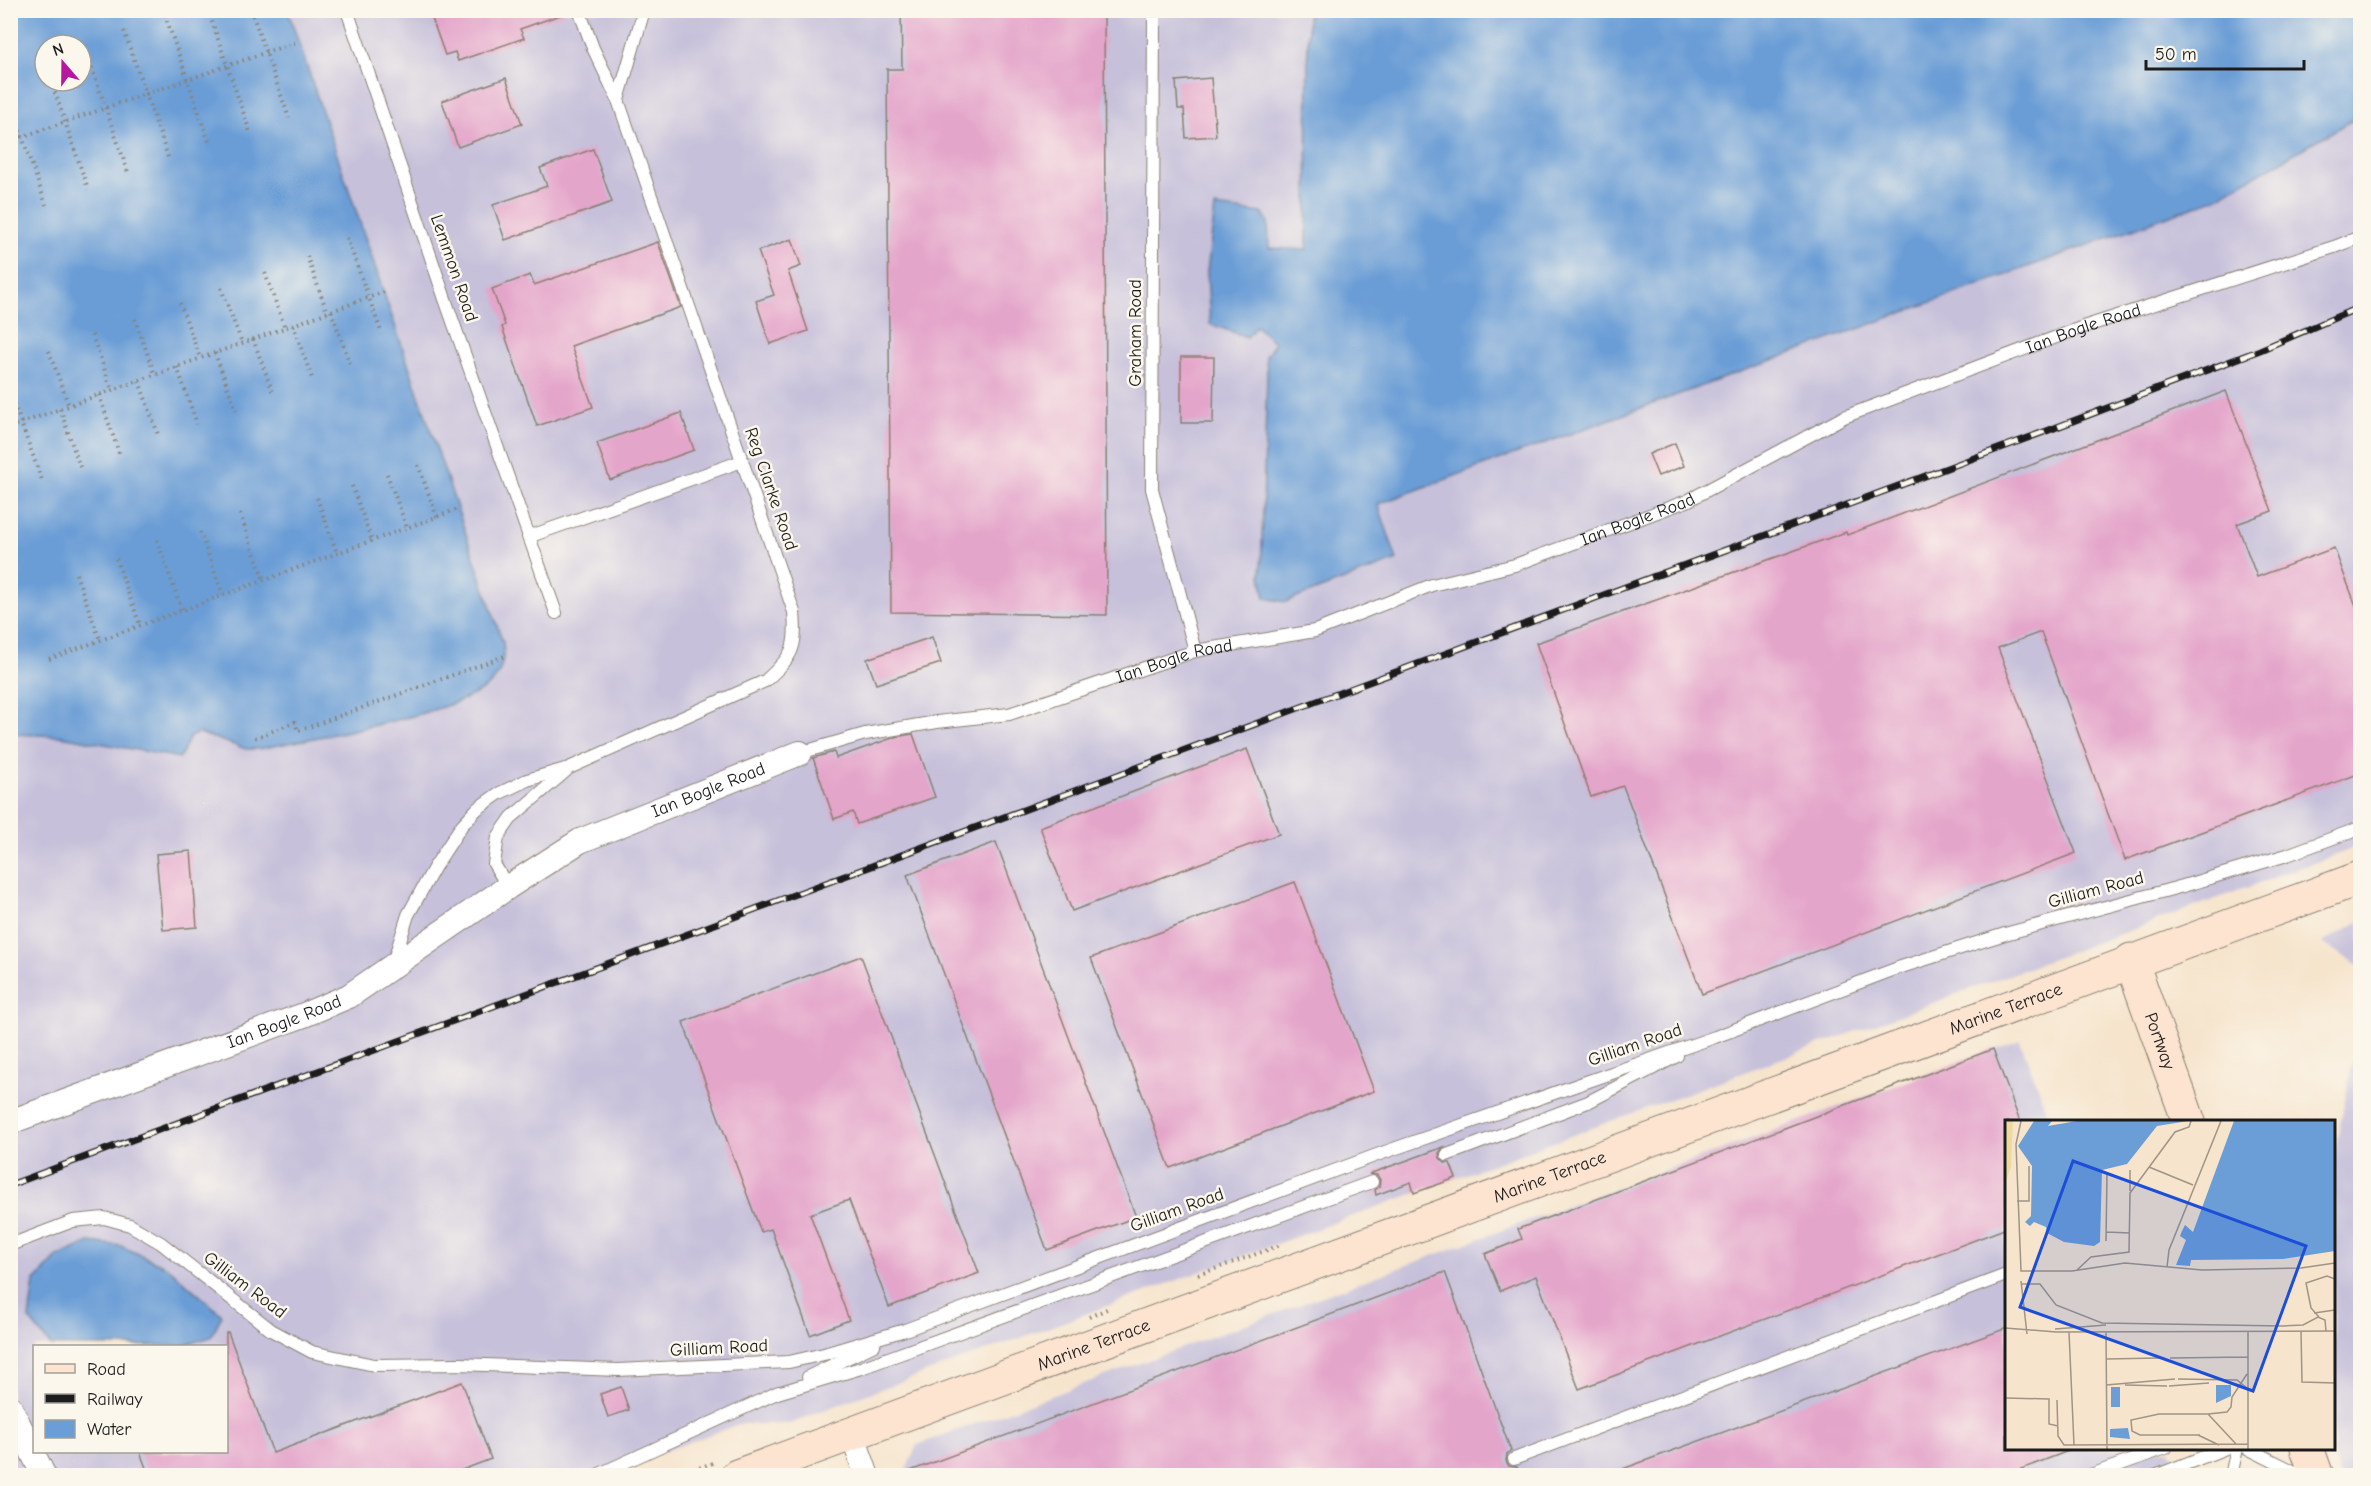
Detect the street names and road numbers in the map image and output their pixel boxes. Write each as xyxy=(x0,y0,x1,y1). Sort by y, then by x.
street label: Lemmon Road xyxy=(426,212,482,324)
street label: Graham Road xyxy=(1125,279,1146,387)
street label: Ian Bogle Road xyxy=(2023,299,2143,358)
street label: Reg Clarke Road xyxy=(740,425,802,553)
street label: Ian Bogle Road xyxy=(1577,488,1699,550)
street label: Ian Bogle Road xyxy=(1113,634,1234,688)
street label: Ian Bogle Road xyxy=(648,758,768,822)
street label: Gilliam Road xyxy=(2046,867,2146,913)
street label: Marine Terrace xyxy=(1946,978,2065,1039)
street label: Ian Bogle Road xyxy=(224,990,344,1053)
street label: Portway xyxy=(2140,1010,2180,1073)
street label: Gilliam Road xyxy=(1585,1019,1685,1071)
street label: Marine Terrace xyxy=(1490,1146,1609,1207)
street label: Gilliam Road xyxy=(1127,1183,1227,1237)
street label: Gilliam Road xyxy=(200,1247,290,1323)
street label: Marine Terrace xyxy=(1034,1314,1153,1375)
street label: Gilliam Road xyxy=(670,1335,768,1361)

